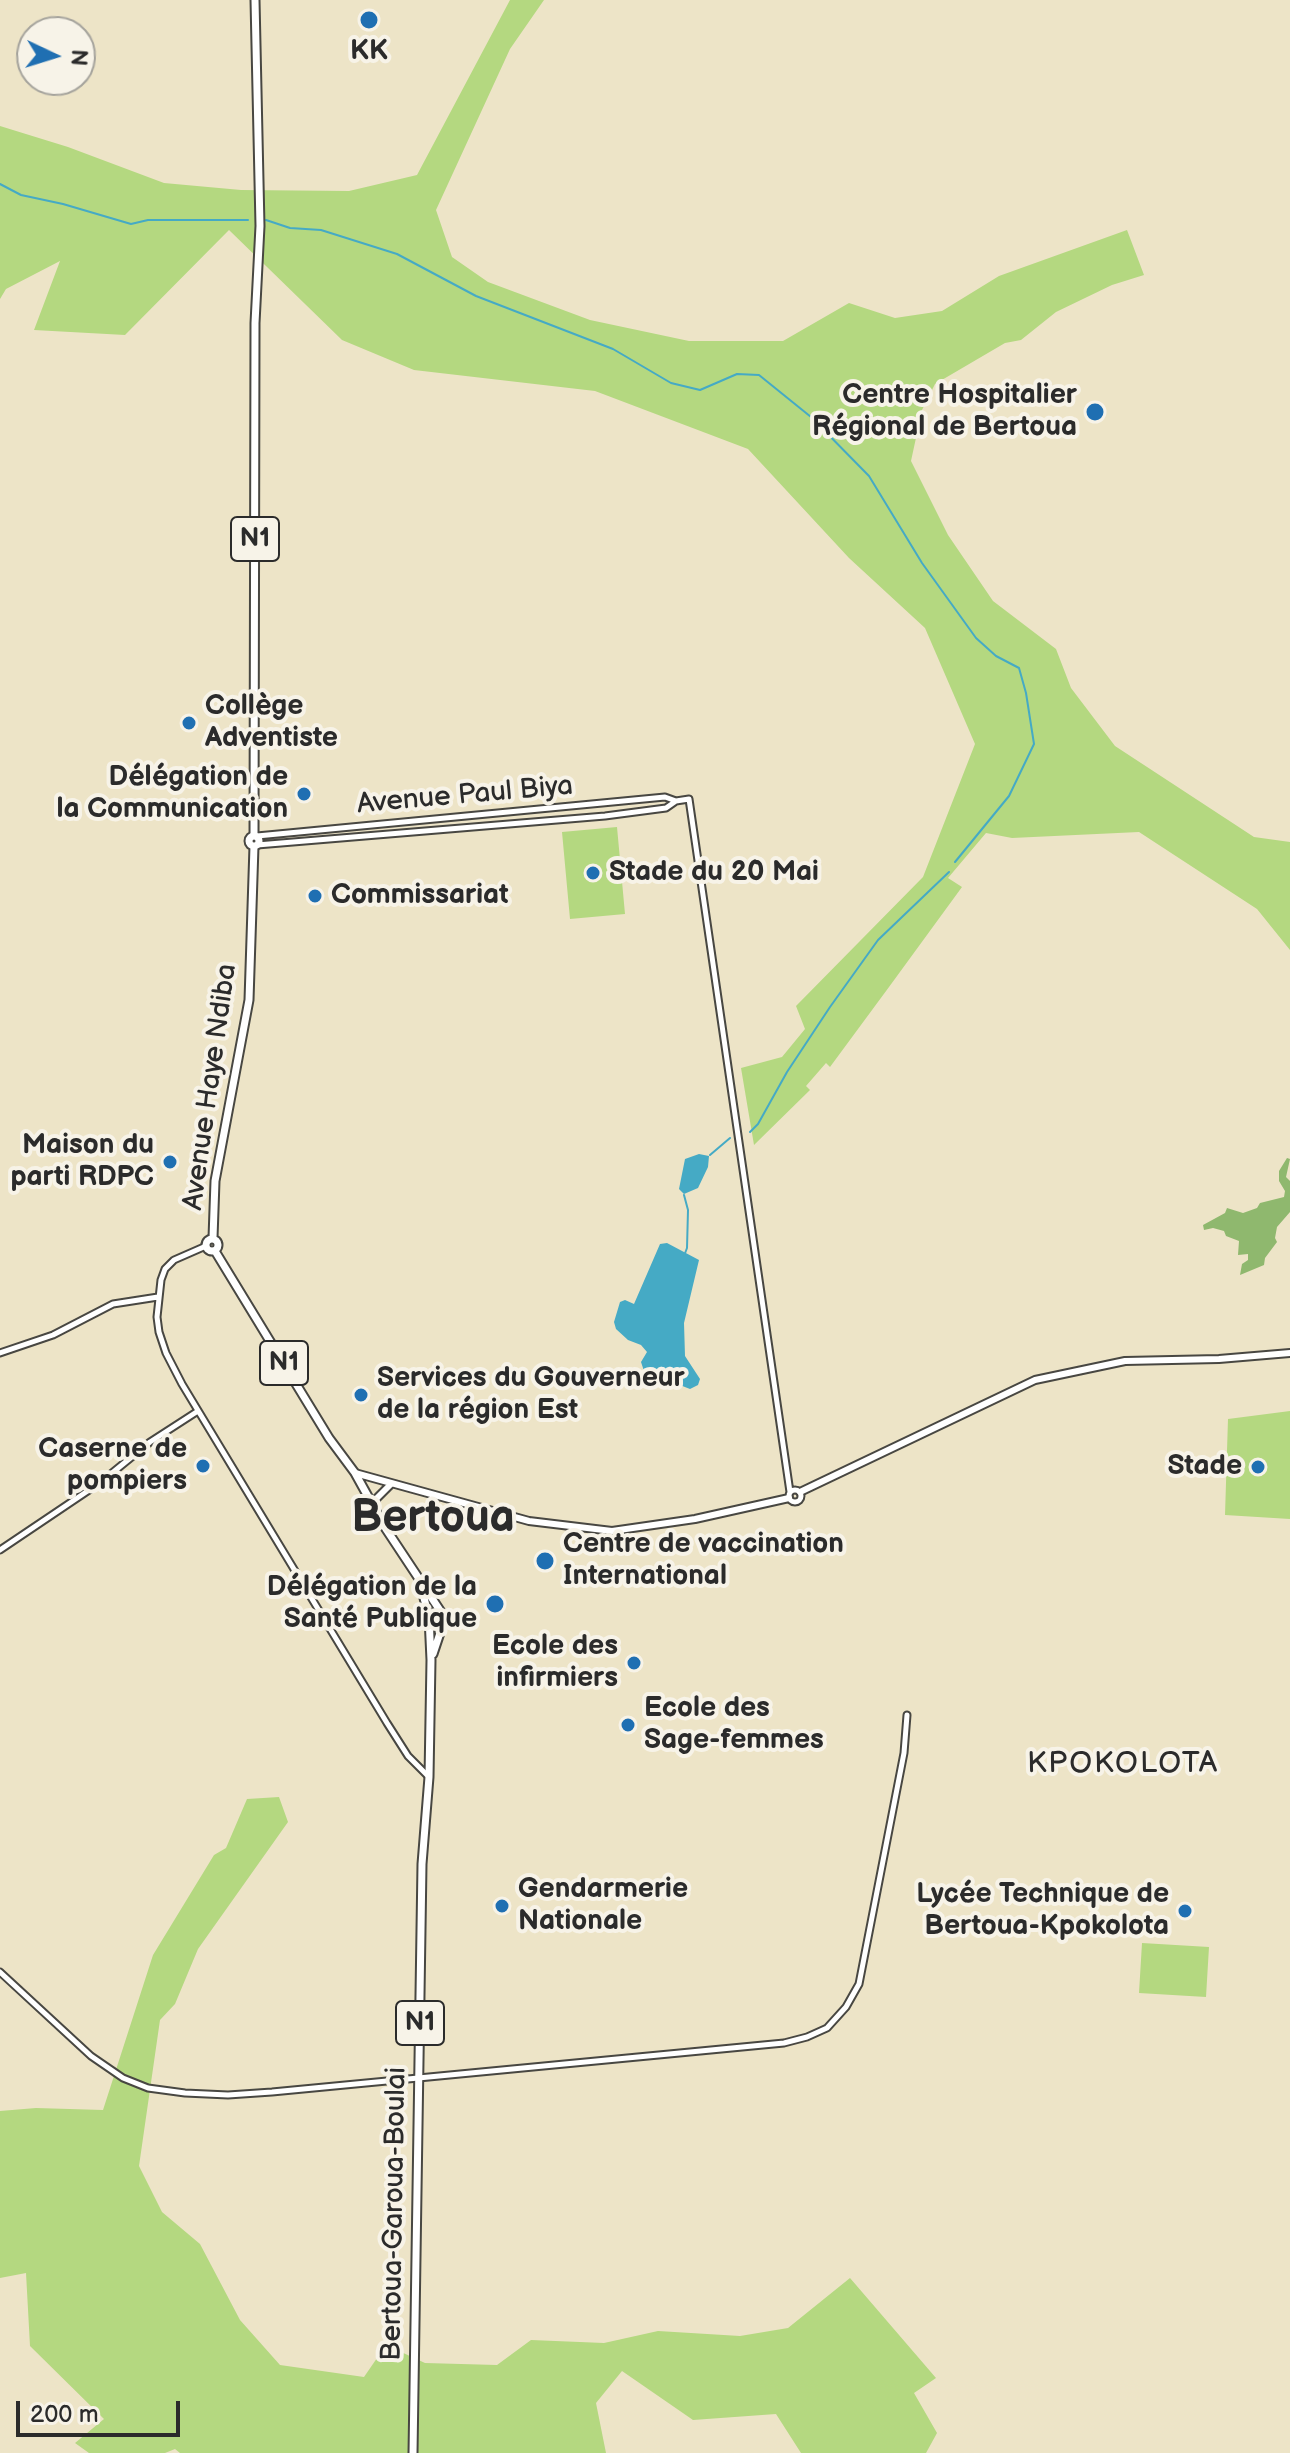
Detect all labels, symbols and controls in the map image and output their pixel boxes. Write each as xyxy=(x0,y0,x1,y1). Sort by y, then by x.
marker: KK xyxy=(358,9,380,31)
north arrow xyxy=(16,16,96,96)
place label: KK xyxy=(350,35,388,69)
text: N xyxy=(64,48,92,67)
place label: Centre Hospitalier Régional de Bertoua xyxy=(812,379,1077,445)
marker: Centre Hospitalier Régional de Bertoua xyxy=(1084,401,1106,423)
road number: N1 xyxy=(231,517,279,561)
place label: Collège Adventiste xyxy=(205,690,338,756)
marker: Collège Adventiste xyxy=(180,714,198,732)
place label: Délégation de la Communication xyxy=(56,761,288,827)
street label: Avenue Paul Biya xyxy=(356,770,574,822)
marker: Délégation de la Communication xyxy=(295,785,313,803)
place label: Stade du 20 Mai xyxy=(609,856,819,890)
marker: Stade du 20 Mai xyxy=(584,864,602,882)
place label: Commissariat xyxy=(331,879,509,913)
marker: Commissariat xyxy=(306,887,324,905)
street label: Avenue Haye Ndiba xyxy=(177,962,245,1212)
place label: Maison du parti RDPC xyxy=(10,1129,154,1195)
marker: Maison du parti RDPC xyxy=(161,1153,179,1171)
road number: N1 xyxy=(260,1341,308,1385)
place label: Services du Gouverneur de la région Est xyxy=(377,1362,685,1428)
marker: Services du Gouverneur de la région Est xyxy=(352,1386,370,1404)
place label: Caserne de pompiers xyxy=(38,1433,187,1499)
place label: Stade xyxy=(1168,1450,1242,1484)
marker: Caserne de pompiers xyxy=(194,1457,212,1475)
marker: Stade xyxy=(1249,1458,1267,1476)
district label: Bertoua xyxy=(351,1494,515,1546)
place label: Centre de vaccination International xyxy=(563,1528,844,1594)
marker: Centre de vaccination International xyxy=(534,1550,556,1572)
place label: Délégation de la Santé Publique xyxy=(267,1571,477,1637)
marker: Délégation de la Santé Publique xyxy=(484,1593,506,1615)
place label: Ecole des infirmiers xyxy=(492,1630,618,1696)
marker: Ecole des infirmiers xyxy=(625,1654,643,1672)
place label: Ecole des Sage-femmes xyxy=(644,1692,824,1758)
marker: Ecole des Sage-femmes xyxy=(619,1716,637,1734)
district label: KPOKOLOTA xyxy=(1027,1746,1219,1782)
place label: Gendarmerie Nationale xyxy=(518,1873,688,1939)
place label: Lycée Technique de Bertoua-Kpokolota xyxy=(916,1878,1169,1944)
marker: Gendarmerie Nationale xyxy=(493,1897,511,1915)
marker: Lycée Technique de Bertoua-Kpokolota xyxy=(1176,1902,1194,1920)
road number: N1 xyxy=(396,2001,444,2045)
street label: Bertoua-Garoua-Boulai xyxy=(376,2067,414,2361)
scale bar xyxy=(20,2385,184,2435)
text: 200 m xyxy=(30,2400,99,2429)

